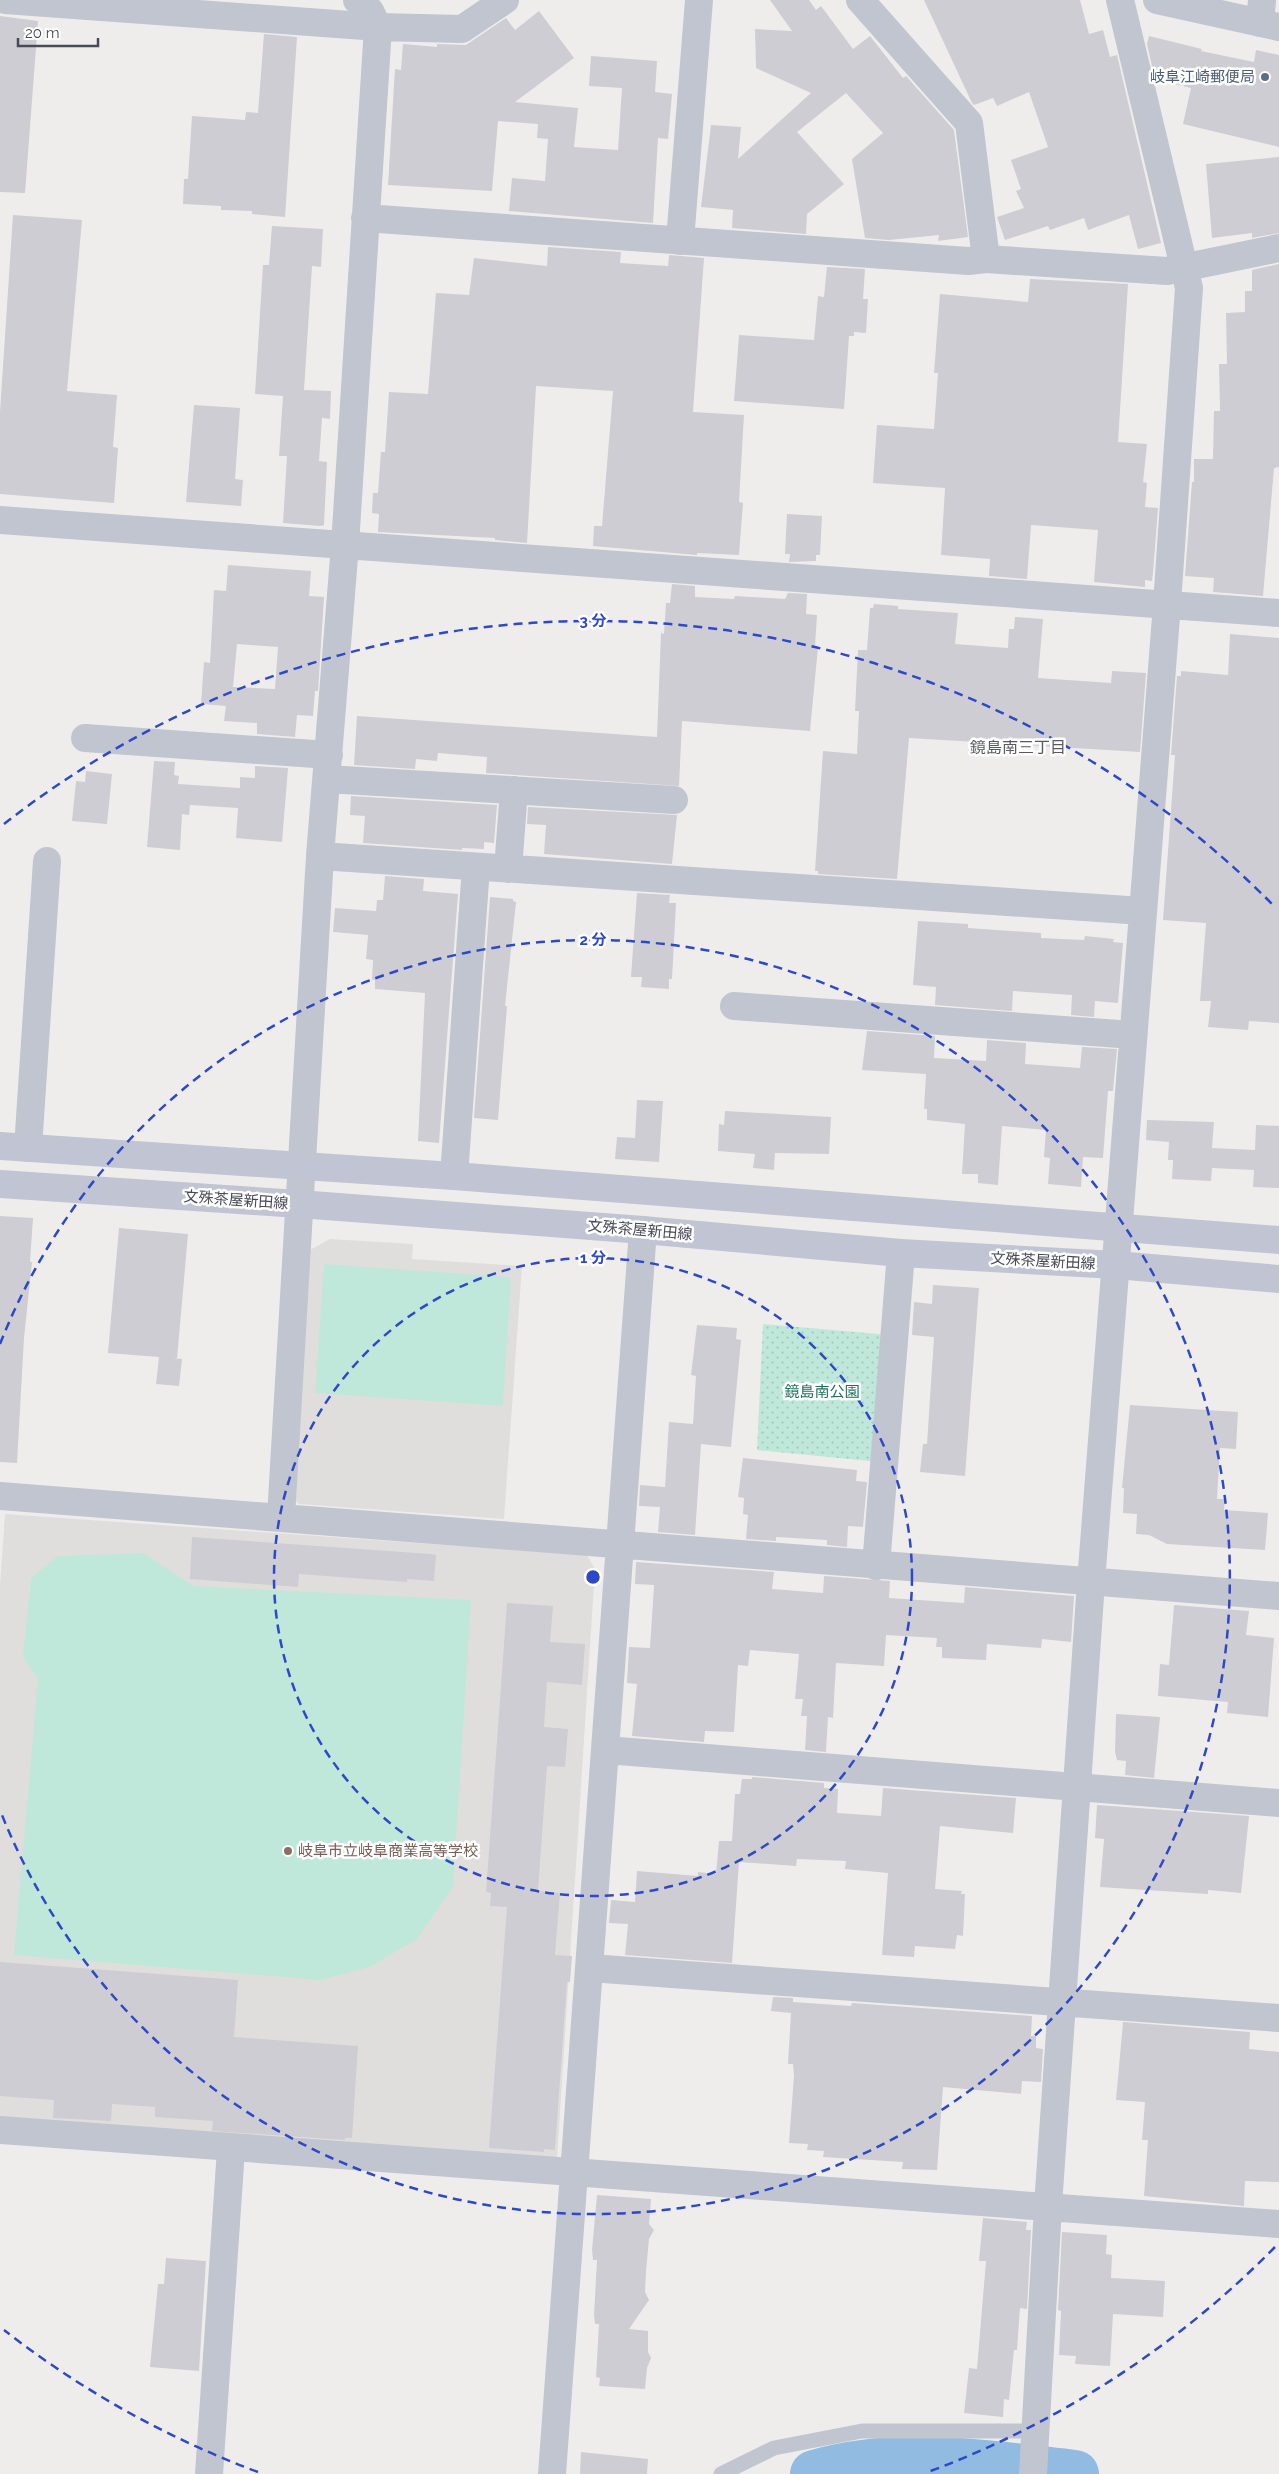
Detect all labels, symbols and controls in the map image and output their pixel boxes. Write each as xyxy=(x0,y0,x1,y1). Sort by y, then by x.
scale bar xyxy=(18,15,98,47)
text: 20 m xyxy=(25,24,60,42)
place label: 岐阜江崎郵便局 xyxy=(1150,68,1255,86)
marker: 岐阜江崎郵便局 xyxy=(1259,71,1271,83)
text: 3 分 xyxy=(580,612,606,630)
district label: 鏡島南三丁目 xyxy=(970,738,1066,757)
text: 2 分 xyxy=(579,931,607,949)
street label: 文殊茶屋新田線 xyxy=(183,1187,289,1213)
street label: 文殊茶屋新田線 xyxy=(587,1216,693,1244)
text: 1 分 xyxy=(580,1249,606,1267)
street label: 文殊茶屋新田線 xyxy=(990,1249,1096,1273)
park label: 鏡島南公園 xyxy=(784,1383,860,1401)
centre of rings xyxy=(584,1568,602,1586)
place label: 岐阜市立岐阜商業高等学校 xyxy=(298,1842,478,1860)
marker: 岐阜市立岐阜商業高等学校 xyxy=(282,1845,294,1857)

